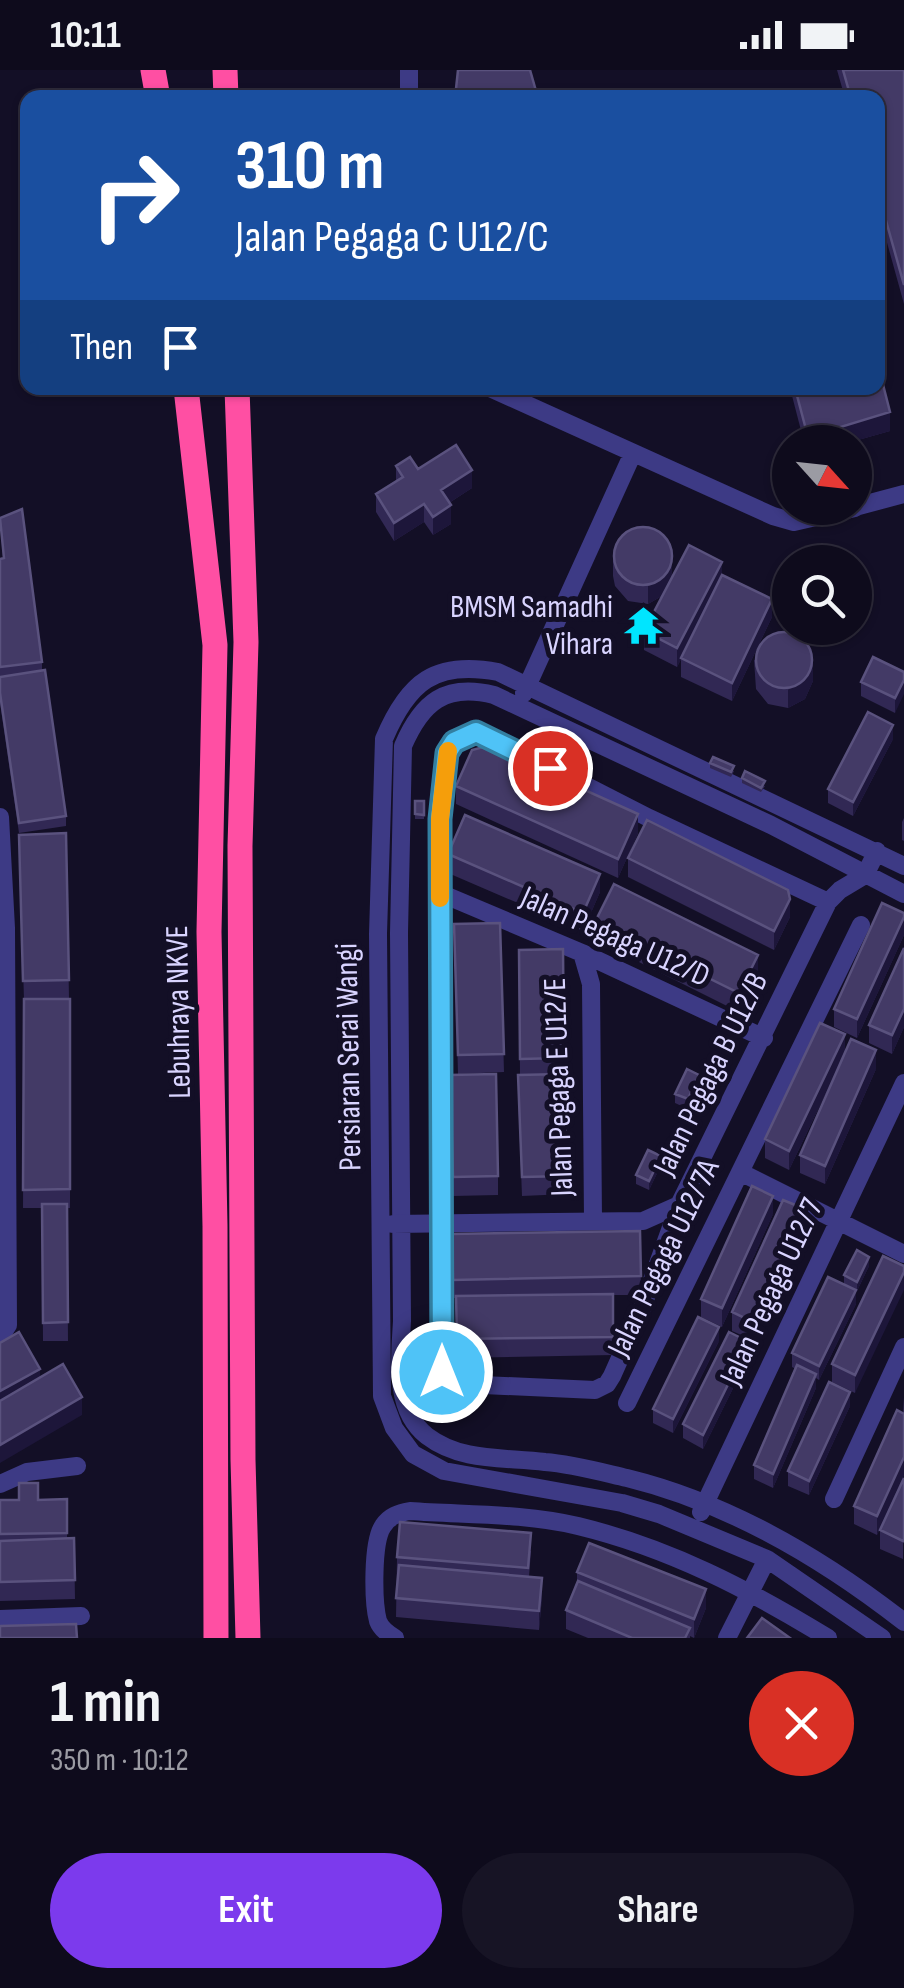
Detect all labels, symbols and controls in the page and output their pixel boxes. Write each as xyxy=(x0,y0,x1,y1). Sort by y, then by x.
text: 10:11 xyxy=(50,13,121,58)
text: 310 m xyxy=(235,125,384,209)
icon: right xyxy=(70,130,200,260)
text: Jalan Pegaga C U12/C xyxy=(235,210,549,265)
icon: arrive xyxy=(153,320,208,375)
text: Then xyxy=(70,325,133,370)
north arrow xyxy=(772,425,872,525)
map controls xyxy=(772,425,872,645)
button: search xyxy=(772,545,872,645)
place label: BMSM Samadhi Vihara xyxy=(450,588,613,664)
temple icon: BMSM Samadhi Vihara xyxy=(622,604,664,646)
pin xyxy=(508,726,593,811)
icon: arrive xyxy=(523,741,578,796)
street label: Jalan Pegaga U12/D xyxy=(513,877,716,996)
street label: Lebuhraya NKVE xyxy=(158,925,200,1099)
street label: Persiaran Serai Wangi xyxy=(328,943,370,1171)
street label: Jalan Pegaga B U12/B xyxy=(645,966,777,1183)
street label: Jalan Pegaga E U12/E xyxy=(536,977,582,1198)
street label: Jalan Pegaga U12/7A xyxy=(599,1153,729,1364)
street label: Jalan Pegaga U12/7 xyxy=(711,1192,832,1392)
position arrow xyxy=(390,1320,494,1424)
text: 1 min xyxy=(50,1667,162,1739)
button: close xyxy=(749,1671,854,1776)
text: 350 m · 10:12 xyxy=(50,1741,189,1780)
button: Exit xyxy=(50,1853,442,1968)
button: Share xyxy=(462,1853,854,1968)

